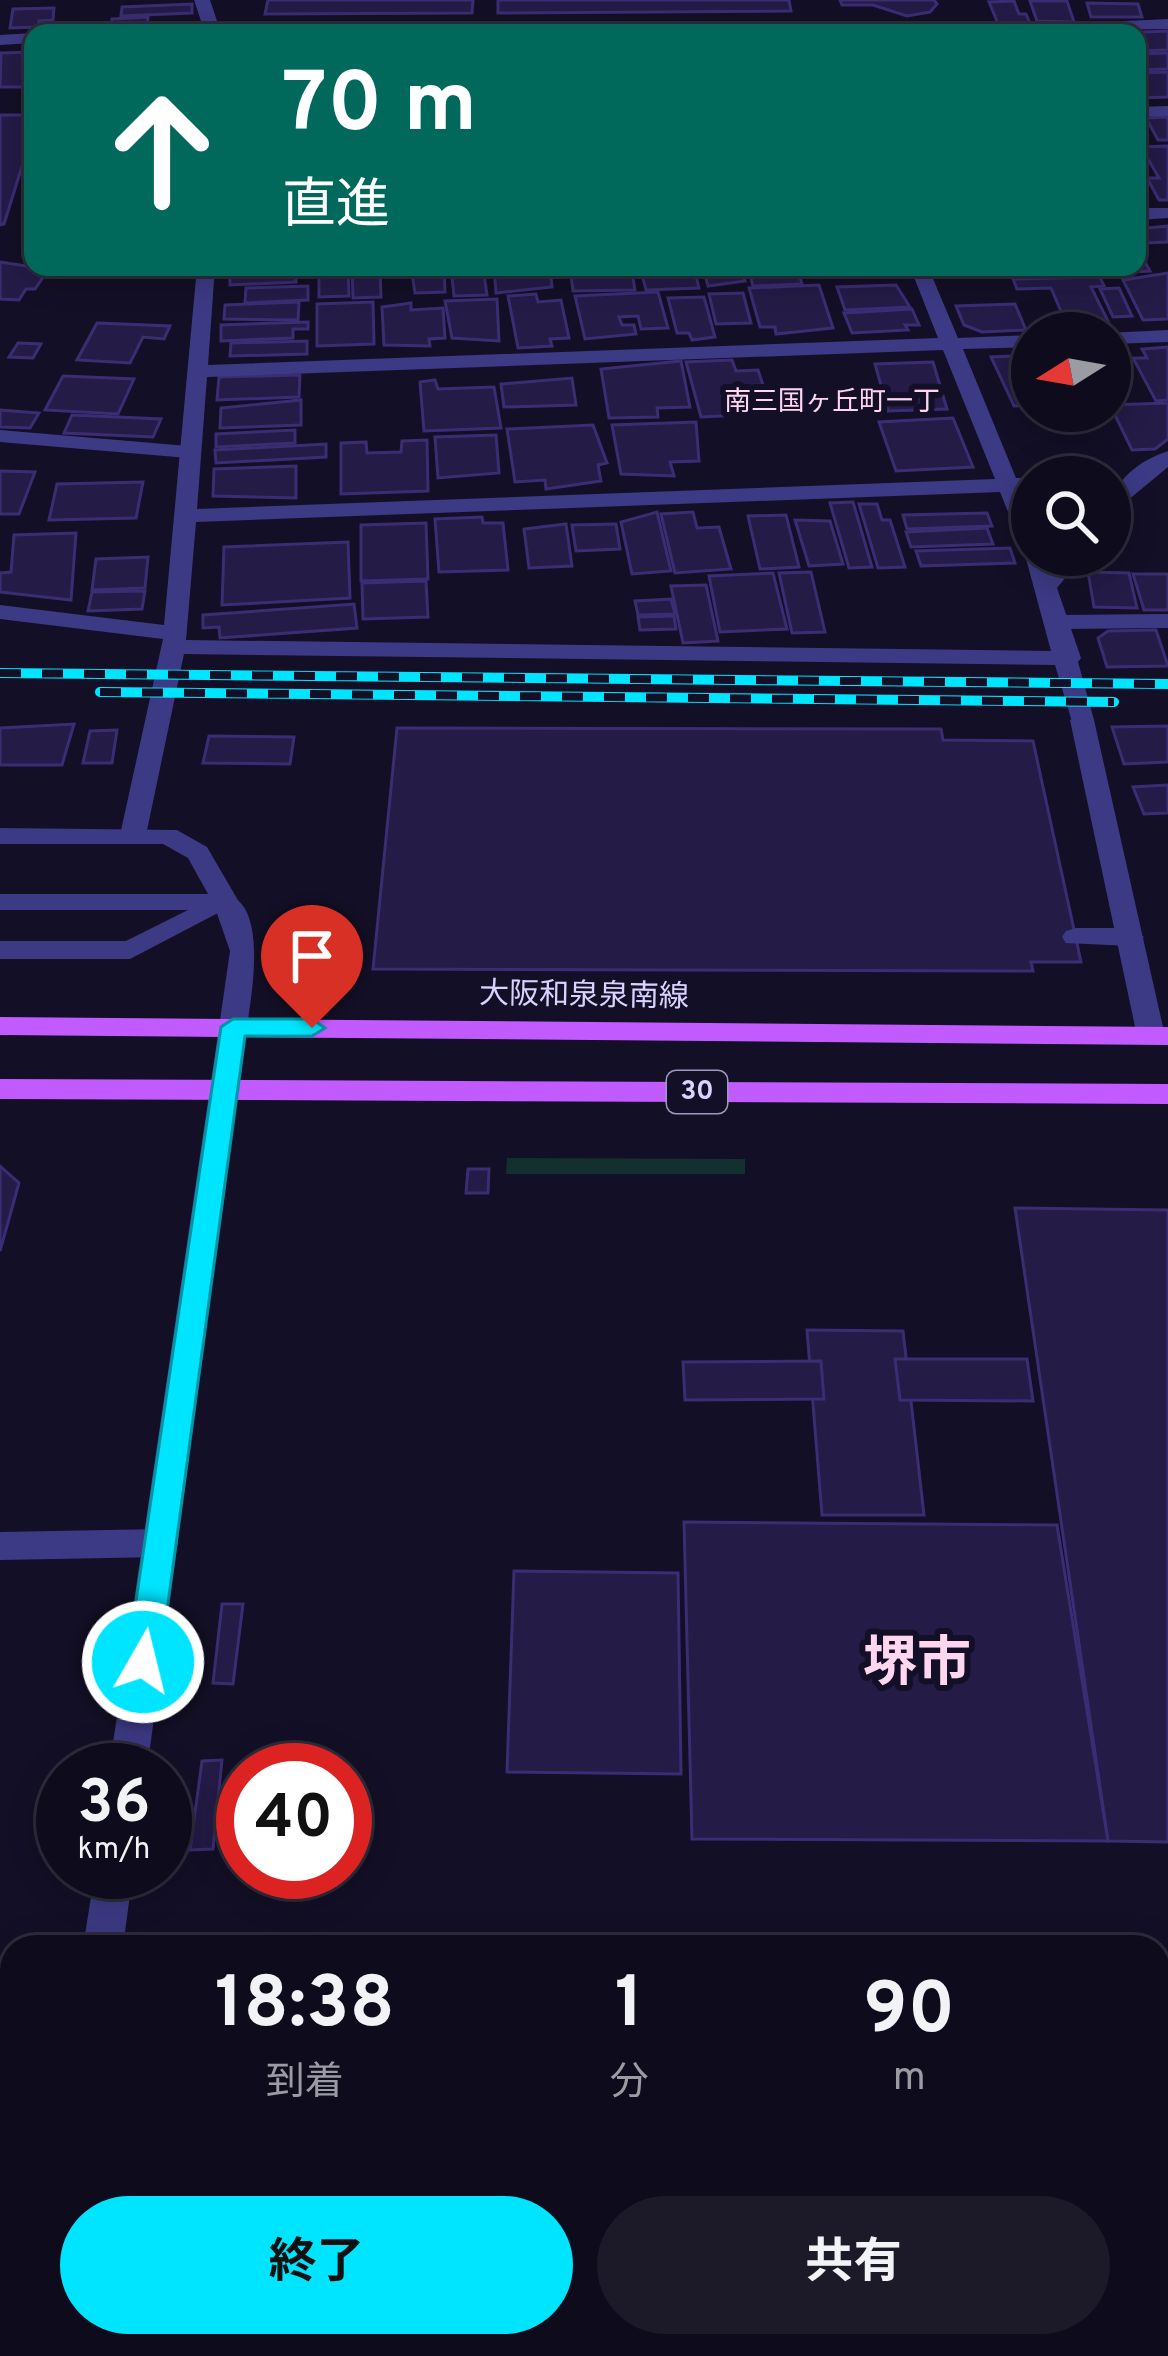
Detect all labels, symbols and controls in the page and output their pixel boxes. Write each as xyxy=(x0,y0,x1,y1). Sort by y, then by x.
text: 70 m xyxy=(282,55,477,161)
icon: ahead xyxy=(84,72,240,228)
text: 直進 xyxy=(282,174,390,243)
north arrow xyxy=(1011,312,1131,432)
map controls xyxy=(1011,312,1131,576)
district label: 南三国ヶ丘町一丁 xyxy=(724,386,940,420)
button: search xyxy=(1011,456,1131,576)
pin xyxy=(261,905,363,1028)
icon: arrive xyxy=(279,923,345,989)
street label: 大阪和泉泉南線 xyxy=(479,977,689,1017)
road number: 30 xyxy=(667,1071,727,1113)
position arrow xyxy=(80,1599,206,1725)
district label: 堺市 xyxy=(863,1632,971,1701)
speed limit sign: 40 xyxy=(216,1743,372,1899)
text: 36 xyxy=(78,1768,150,1844)
text: km/h xyxy=(78,1832,150,1869)
text: 18:38 xyxy=(215,1961,395,2053)
text: 1 xyxy=(615,1961,643,2053)
text: 90 xyxy=(863,1967,955,2059)
text: m xyxy=(893,2055,926,2104)
text: 到着 xyxy=(266,2060,344,2109)
text: 分 xyxy=(610,2060,649,2109)
button: 終了 xyxy=(60,2196,573,2334)
button: 共有 xyxy=(597,2196,1110,2334)

